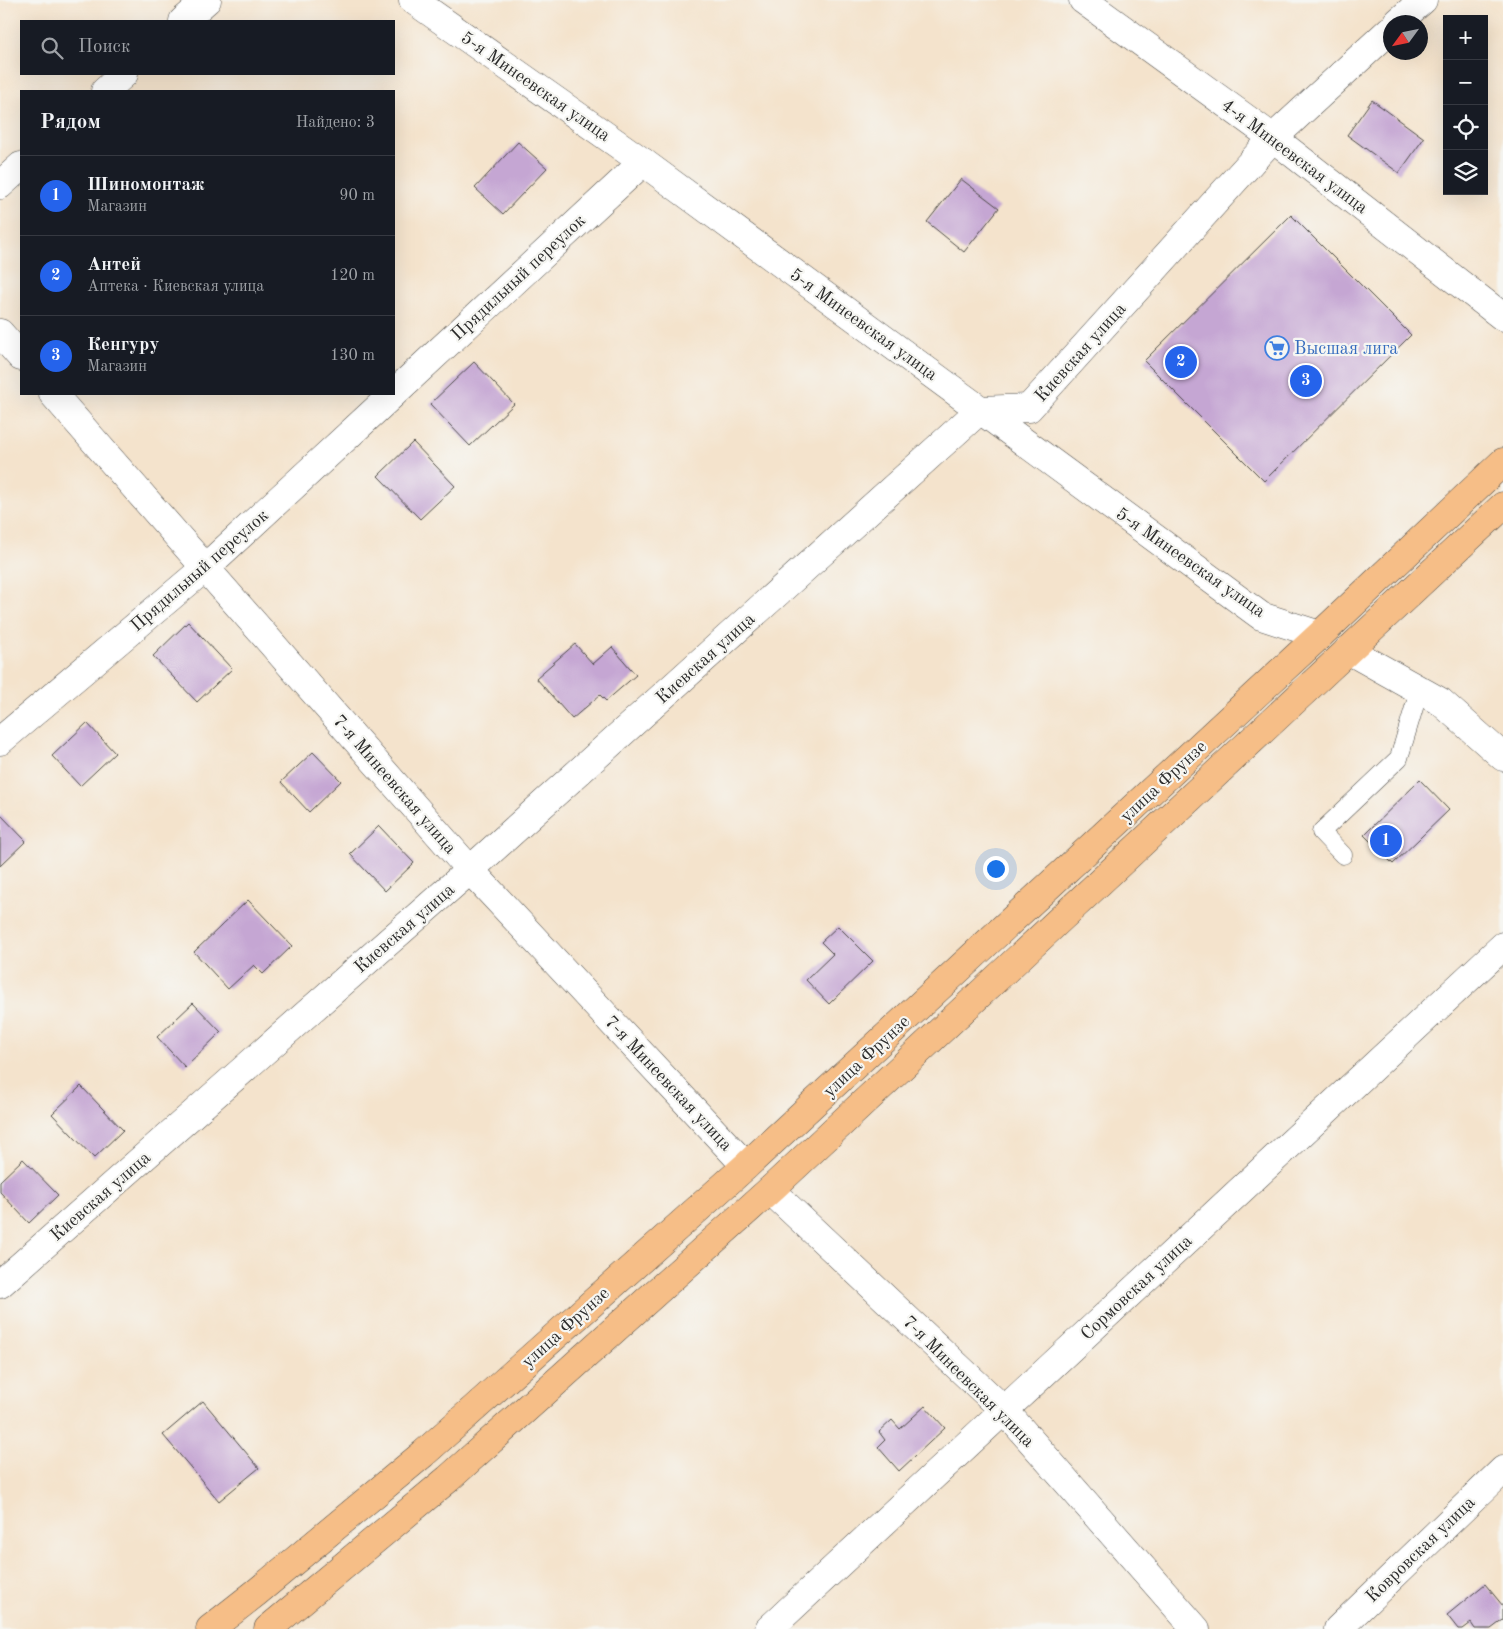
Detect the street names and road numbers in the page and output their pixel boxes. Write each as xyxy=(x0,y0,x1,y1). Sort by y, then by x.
street label: 5-я Минеевская улица xyxy=(458,29,613,145)
street label: 4-я Минеевская улица xyxy=(1218,96,1371,217)
street label: Прядильный переулок xyxy=(448,211,589,344)
street label: 5-я Минеевская улица xyxy=(786,265,941,384)
street label: Киевская улица xyxy=(1032,300,1130,405)
street label: 5-я Минеевская улица xyxy=(1113,505,1268,621)
street label: Прядильный переулок xyxy=(127,506,272,635)
street label: Киевская улица xyxy=(653,610,759,708)
street label: 7-я Минеевская улица xyxy=(329,712,459,858)
street label: улица Фрунзе xyxy=(1117,737,1210,826)
street label: Киевская улица xyxy=(351,881,458,977)
street label: улица Фрунзе xyxy=(820,1012,913,1101)
street label: 7-я Минеевская улица xyxy=(601,1013,735,1155)
street label: Киевская улица xyxy=(47,1149,154,1245)
street label: Сормовская улица xyxy=(1078,1232,1196,1344)
street label: улица Фрунзе xyxy=(519,1284,613,1371)
street label: 7-я Минеевская улица xyxy=(899,1313,1038,1451)
street label: Ковровская улица xyxy=(1363,1493,1479,1606)

